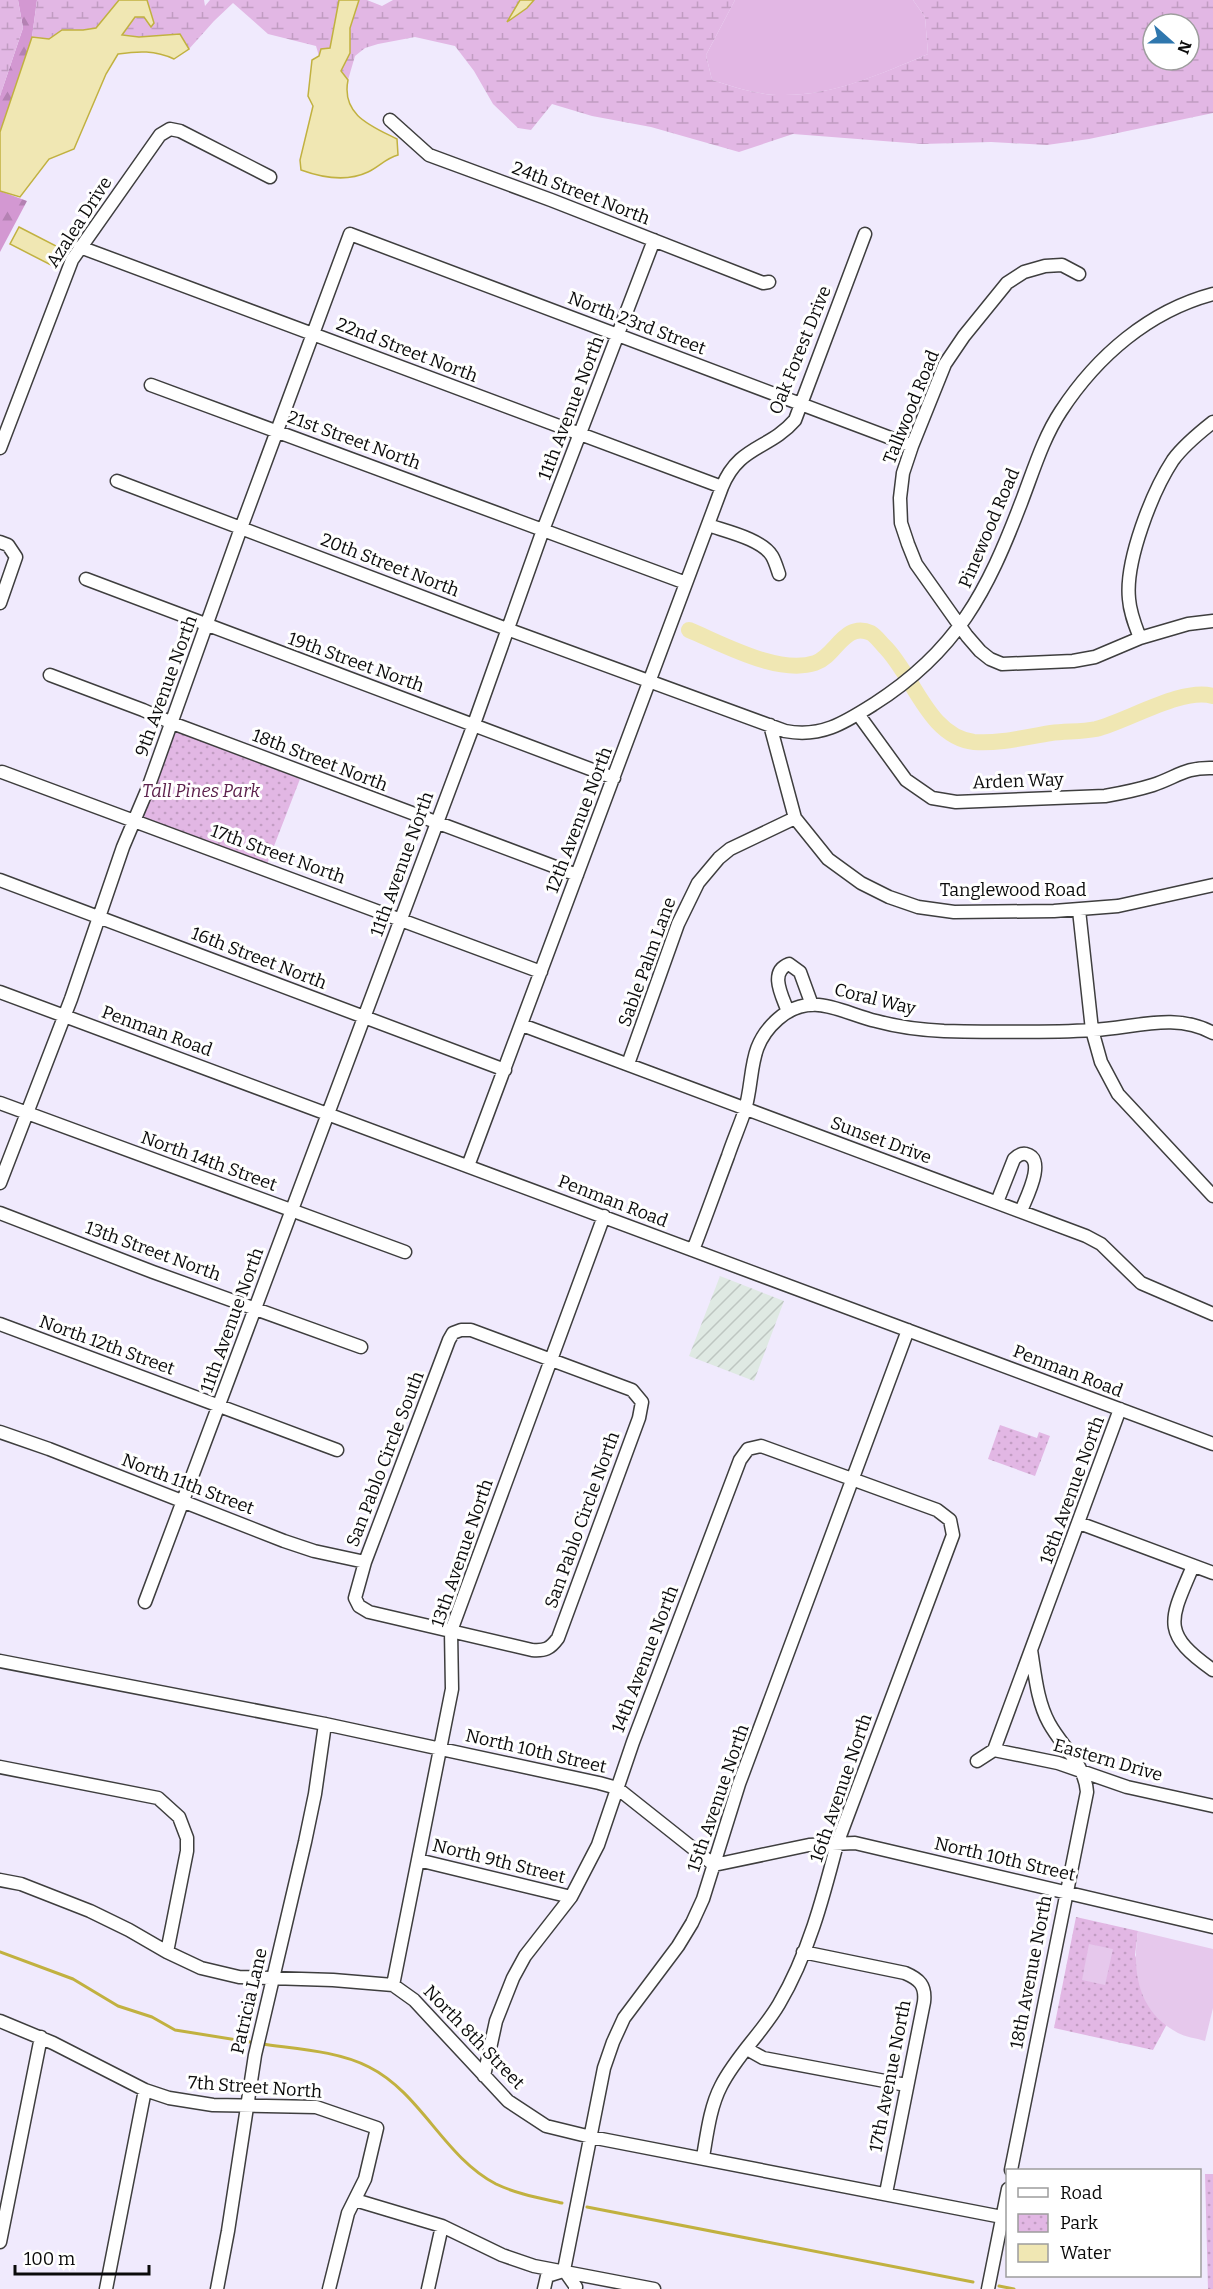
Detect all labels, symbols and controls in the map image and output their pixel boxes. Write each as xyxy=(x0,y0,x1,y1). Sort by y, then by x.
north arrow xyxy=(1141,12,1201,72)
text: N xyxy=(1173,38,1196,56)
street label: 24th Street North xyxy=(509,157,653,229)
street label: Azalea Drive xyxy=(42,173,116,271)
street label: Oak Forest Drive xyxy=(764,282,836,418)
street label: North 23rd Street xyxy=(565,287,709,360)
street label: 22nd Street North xyxy=(333,313,481,387)
street label: 11th Avenue North xyxy=(533,333,609,483)
street label: Tallwood Road xyxy=(878,347,944,467)
street label: 21st Street North xyxy=(284,406,424,474)
street label: Pinewood Road xyxy=(954,464,1024,591)
street label: 20th Street North xyxy=(318,528,462,602)
street label: 9th Avenue North xyxy=(130,613,202,759)
street label: 19th Street North xyxy=(285,627,427,697)
street label: 18th Street North xyxy=(249,724,391,796)
street label: 12th Avenue North xyxy=(541,744,617,896)
street label: Arden Way xyxy=(972,768,1064,794)
park label: Tall Pines Park xyxy=(142,780,260,802)
street label: 11th Avenue North xyxy=(366,789,438,939)
street label: 17th Street North xyxy=(208,819,348,889)
street label: Tanglewood Road xyxy=(940,879,1087,901)
street label: Sable Palm Lane xyxy=(613,894,681,1030)
street label: 16th Street North xyxy=(188,922,330,994)
street label: Coral Way xyxy=(832,978,918,1020)
street label: Penman Road xyxy=(99,1001,216,1061)
street label: Sunset Drive xyxy=(827,1112,935,1168)
street label: North 14th Street xyxy=(138,1126,280,1196)
street label: Penman Road xyxy=(555,1170,671,1232)
street label: 13th Street North xyxy=(82,1216,224,1286)
street label: 11th Avenue North xyxy=(196,1245,268,1395)
street label: North 12th Street xyxy=(36,1310,178,1380)
street label: Penman Road xyxy=(1010,1340,1126,1402)
street label: San Pablo Circle South xyxy=(341,1368,429,1550)
street label: 18th Avenue North xyxy=(1035,1413,1109,1567)
street label: San Pablo Circle North xyxy=(540,1429,624,1611)
street label: North 11th Street xyxy=(119,1449,258,1520)
street label: 13th Avenue North xyxy=(426,1476,498,1630)
street label: 14th Avenue North xyxy=(607,1582,683,1736)
street label: 16th Avenue North xyxy=(805,1711,877,1865)
street label: 15th Avenue North xyxy=(682,1721,754,1875)
street label: North 10th Street xyxy=(463,1724,609,1778)
street label: Eastern Drive xyxy=(1051,1734,1165,1786)
street label: North 10th Street xyxy=(932,1832,1078,1886)
street label: North 9th Street xyxy=(430,1834,568,1888)
street label: 18th Avenue North xyxy=(1005,1893,1057,2051)
street label: Patricia Lane xyxy=(226,1946,272,2056)
street label: North 8th Street xyxy=(419,1980,529,2094)
street label: 17th Avenue North xyxy=(865,1998,915,2154)
street label: 7th Street North xyxy=(187,2071,323,2103)
legend xyxy=(1006,2169,1201,2277)
text: Road xyxy=(1060,2182,1103,2204)
text: Park xyxy=(1060,2212,1099,2234)
scale bar xyxy=(15,2238,148,2276)
text: Water xyxy=(1060,2242,1111,2264)
text: 100 m xyxy=(24,2248,75,2270)

